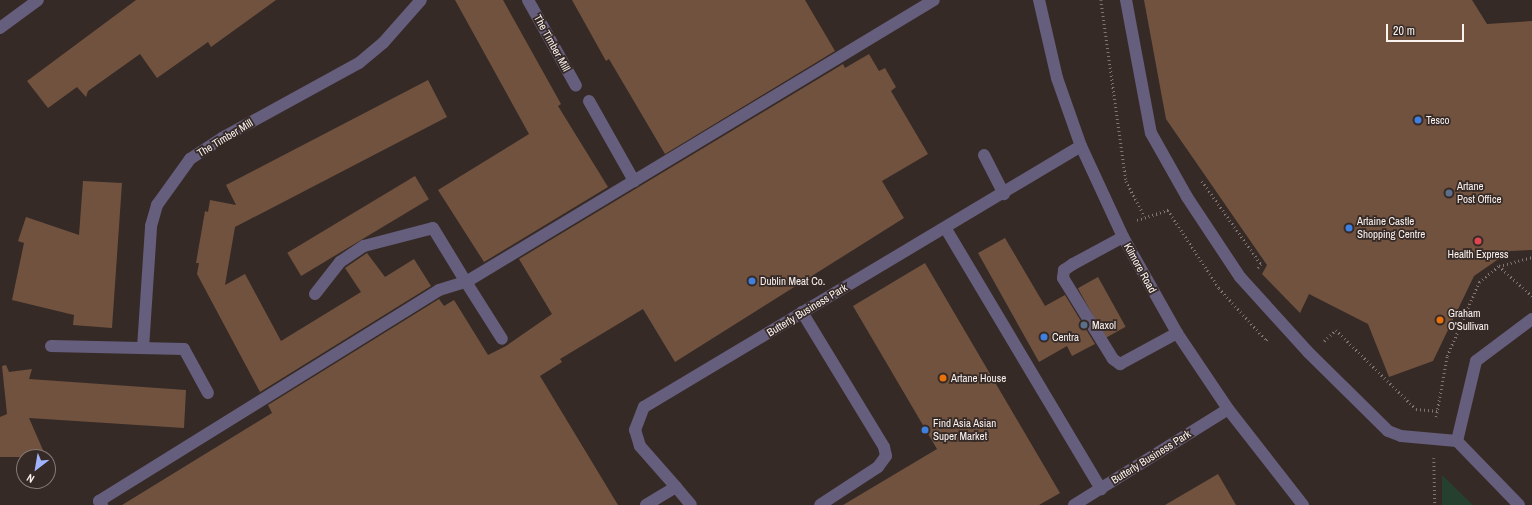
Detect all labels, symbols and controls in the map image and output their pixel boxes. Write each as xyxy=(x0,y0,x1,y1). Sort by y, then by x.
street label: The Timber Mill xyxy=(531,12,573,74)
scale bar xyxy=(1388,16,1466,42)
text: 20 m xyxy=(1393,23,1415,39)
place label: Tesco xyxy=(1426,113,1450,127)
marker: Tesco xyxy=(1413,115,1423,125)
street label: The Timber Mill xyxy=(195,116,255,160)
place label: Artane Post Office xyxy=(1457,180,1501,206)
marker: Artane Post Office xyxy=(1444,188,1454,198)
place label: Artaine Castle Shopping Centre xyxy=(1357,215,1425,241)
marker: Artaine Castle Shopping Centre xyxy=(1344,223,1354,233)
marker: Health Express xyxy=(1473,236,1483,246)
street label: Kilmore Road xyxy=(1121,241,1159,295)
place label: Health Express xyxy=(1447,247,1509,261)
place label: Dublin Meat Co. xyxy=(760,274,825,288)
marker: Dublin Meat Co. xyxy=(747,276,757,286)
street label: Butterly Business Park xyxy=(764,281,850,339)
place label: Graham O'Sullivan xyxy=(1448,307,1489,333)
marker: Graham O'Sullivan xyxy=(1435,315,1445,325)
place label: Maxol xyxy=(1092,318,1116,332)
marker: Maxol xyxy=(1079,320,1089,330)
place label: Centra xyxy=(1052,330,1079,344)
marker: Centra xyxy=(1039,332,1049,342)
place label: Artane House xyxy=(951,371,1006,385)
marker: Artane House xyxy=(938,373,948,383)
place label: Find Asia Asian Super Market xyxy=(933,417,997,443)
marker: Find Asia Asian Super Market xyxy=(920,425,930,435)
street label: Butterly Business Park xyxy=(1109,427,1193,487)
north arrow xyxy=(16,449,56,489)
text: N xyxy=(24,471,37,486)

